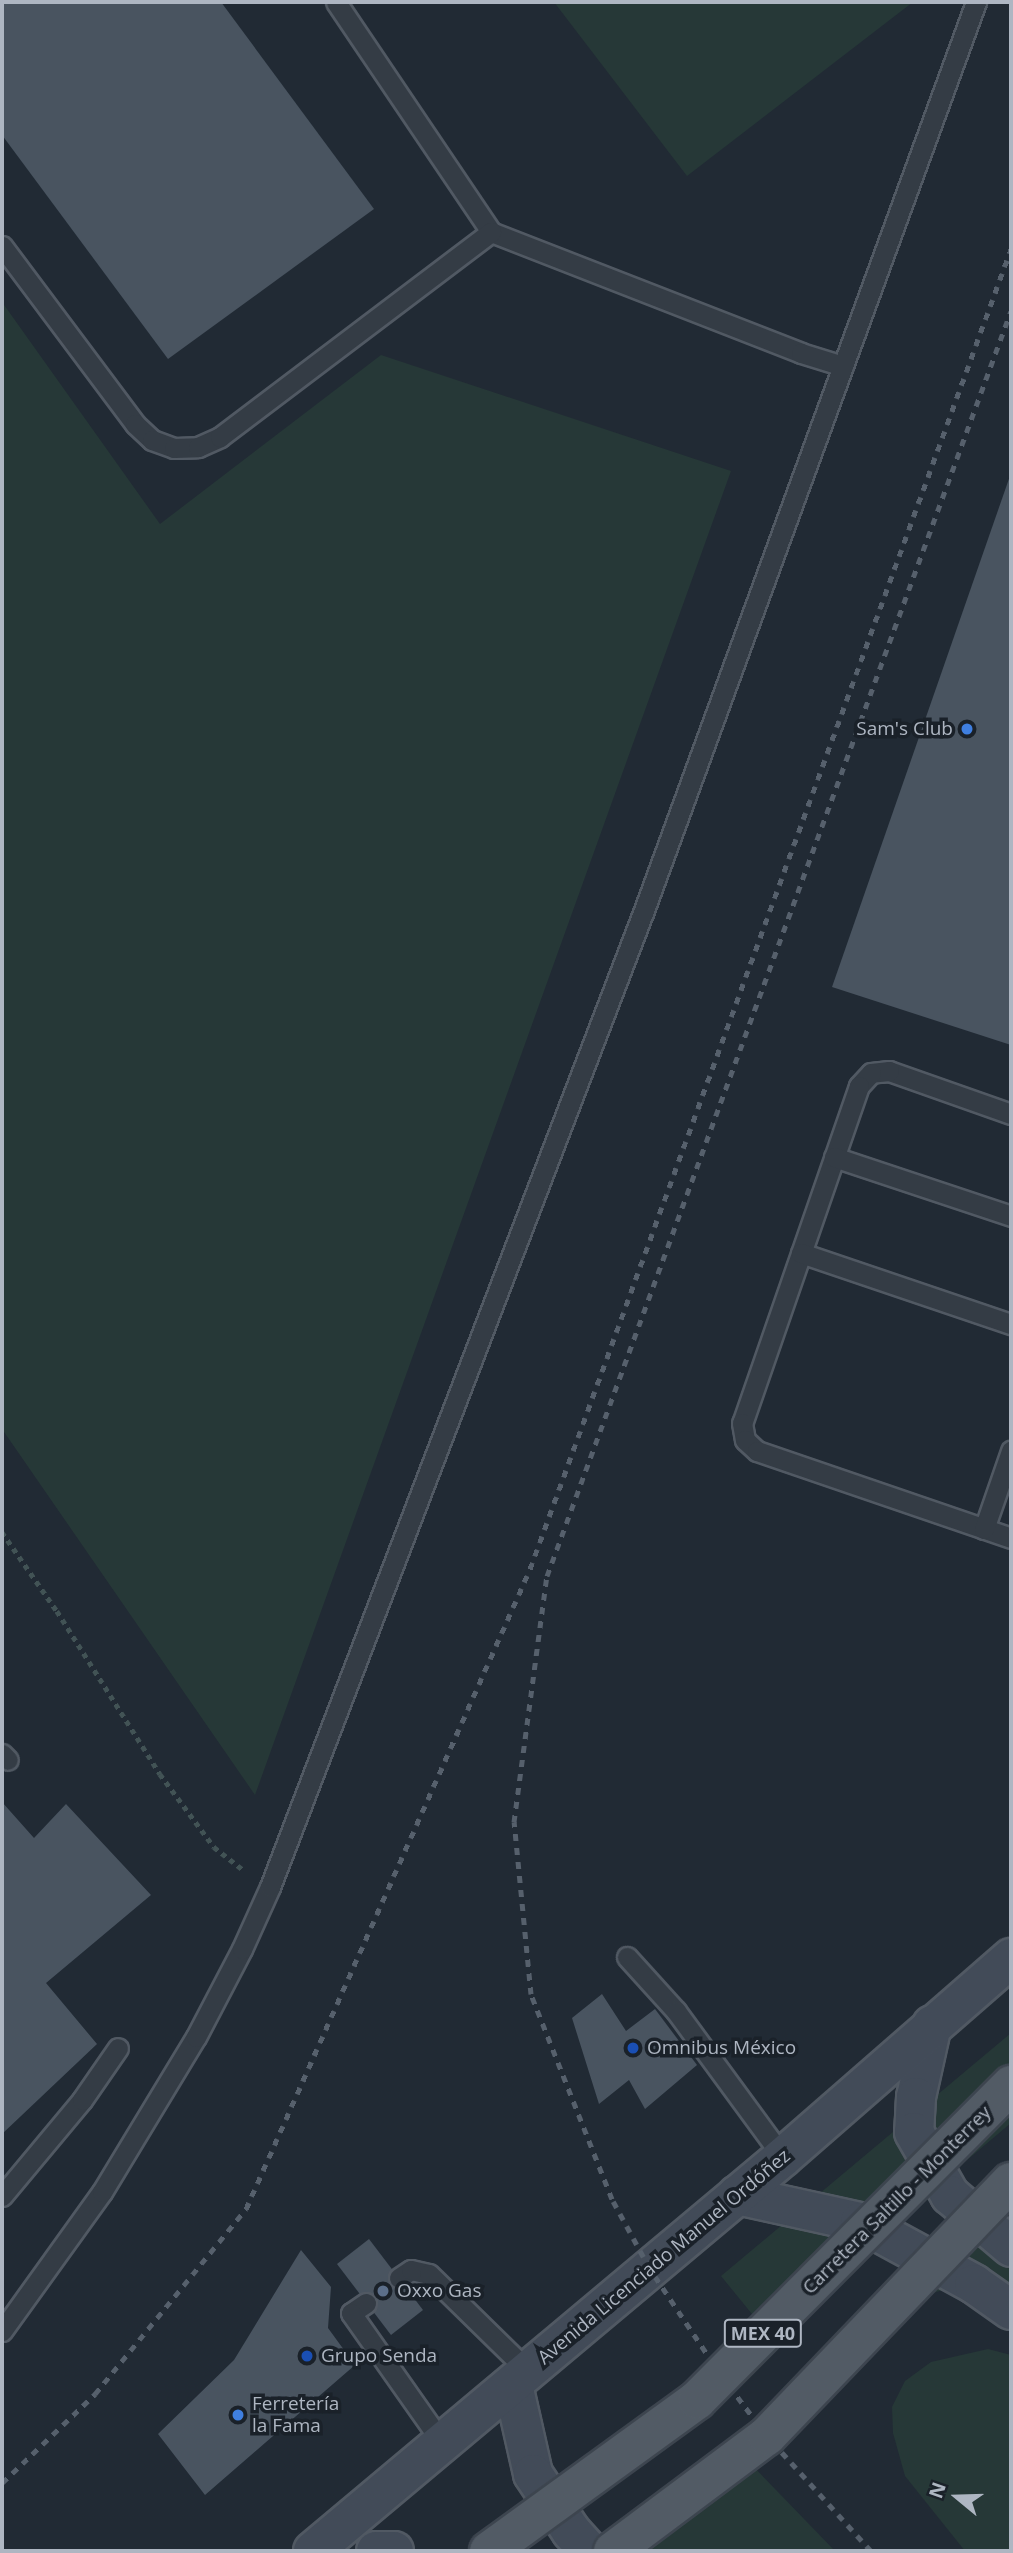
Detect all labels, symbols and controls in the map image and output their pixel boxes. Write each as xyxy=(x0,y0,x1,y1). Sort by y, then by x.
place label: Sam's Club xyxy=(856,718,953,740)
marker: Sam's Club xyxy=(959,721,975,737)
place label: Omnibus México xyxy=(647,2037,796,2059)
marker: Omnibus México xyxy=(625,2040,641,2056)
street label: Carretera Saltillo - Monterrey xyxy=(798,2101,996,2299)
street label: Avenida Licenciado Manuel Ordóñez xyxy=(533,2145,795,2369)
place label: Oxxo Gas xyxy=(397,2280,481,2302)
marker: Oxxo Gas xyxy=(375,2283,391,2299)
road number: MEX 40 xyxy=(723,2318,803,2348)
place label: Grupo Senda xyxy=(321,2345,437,2367)
marker: Grupo Senda xyxy=(299,2348,315,2364)
place label: Ferretería la Fama xyxy=(252,2393,339,2437)
marker: Ferretería la Fama xyxy=(230,2407,246,2423)
north arrow xyxy=(922,2462,992,2532)
text: N xyxy=(922,2479,952,2502)

